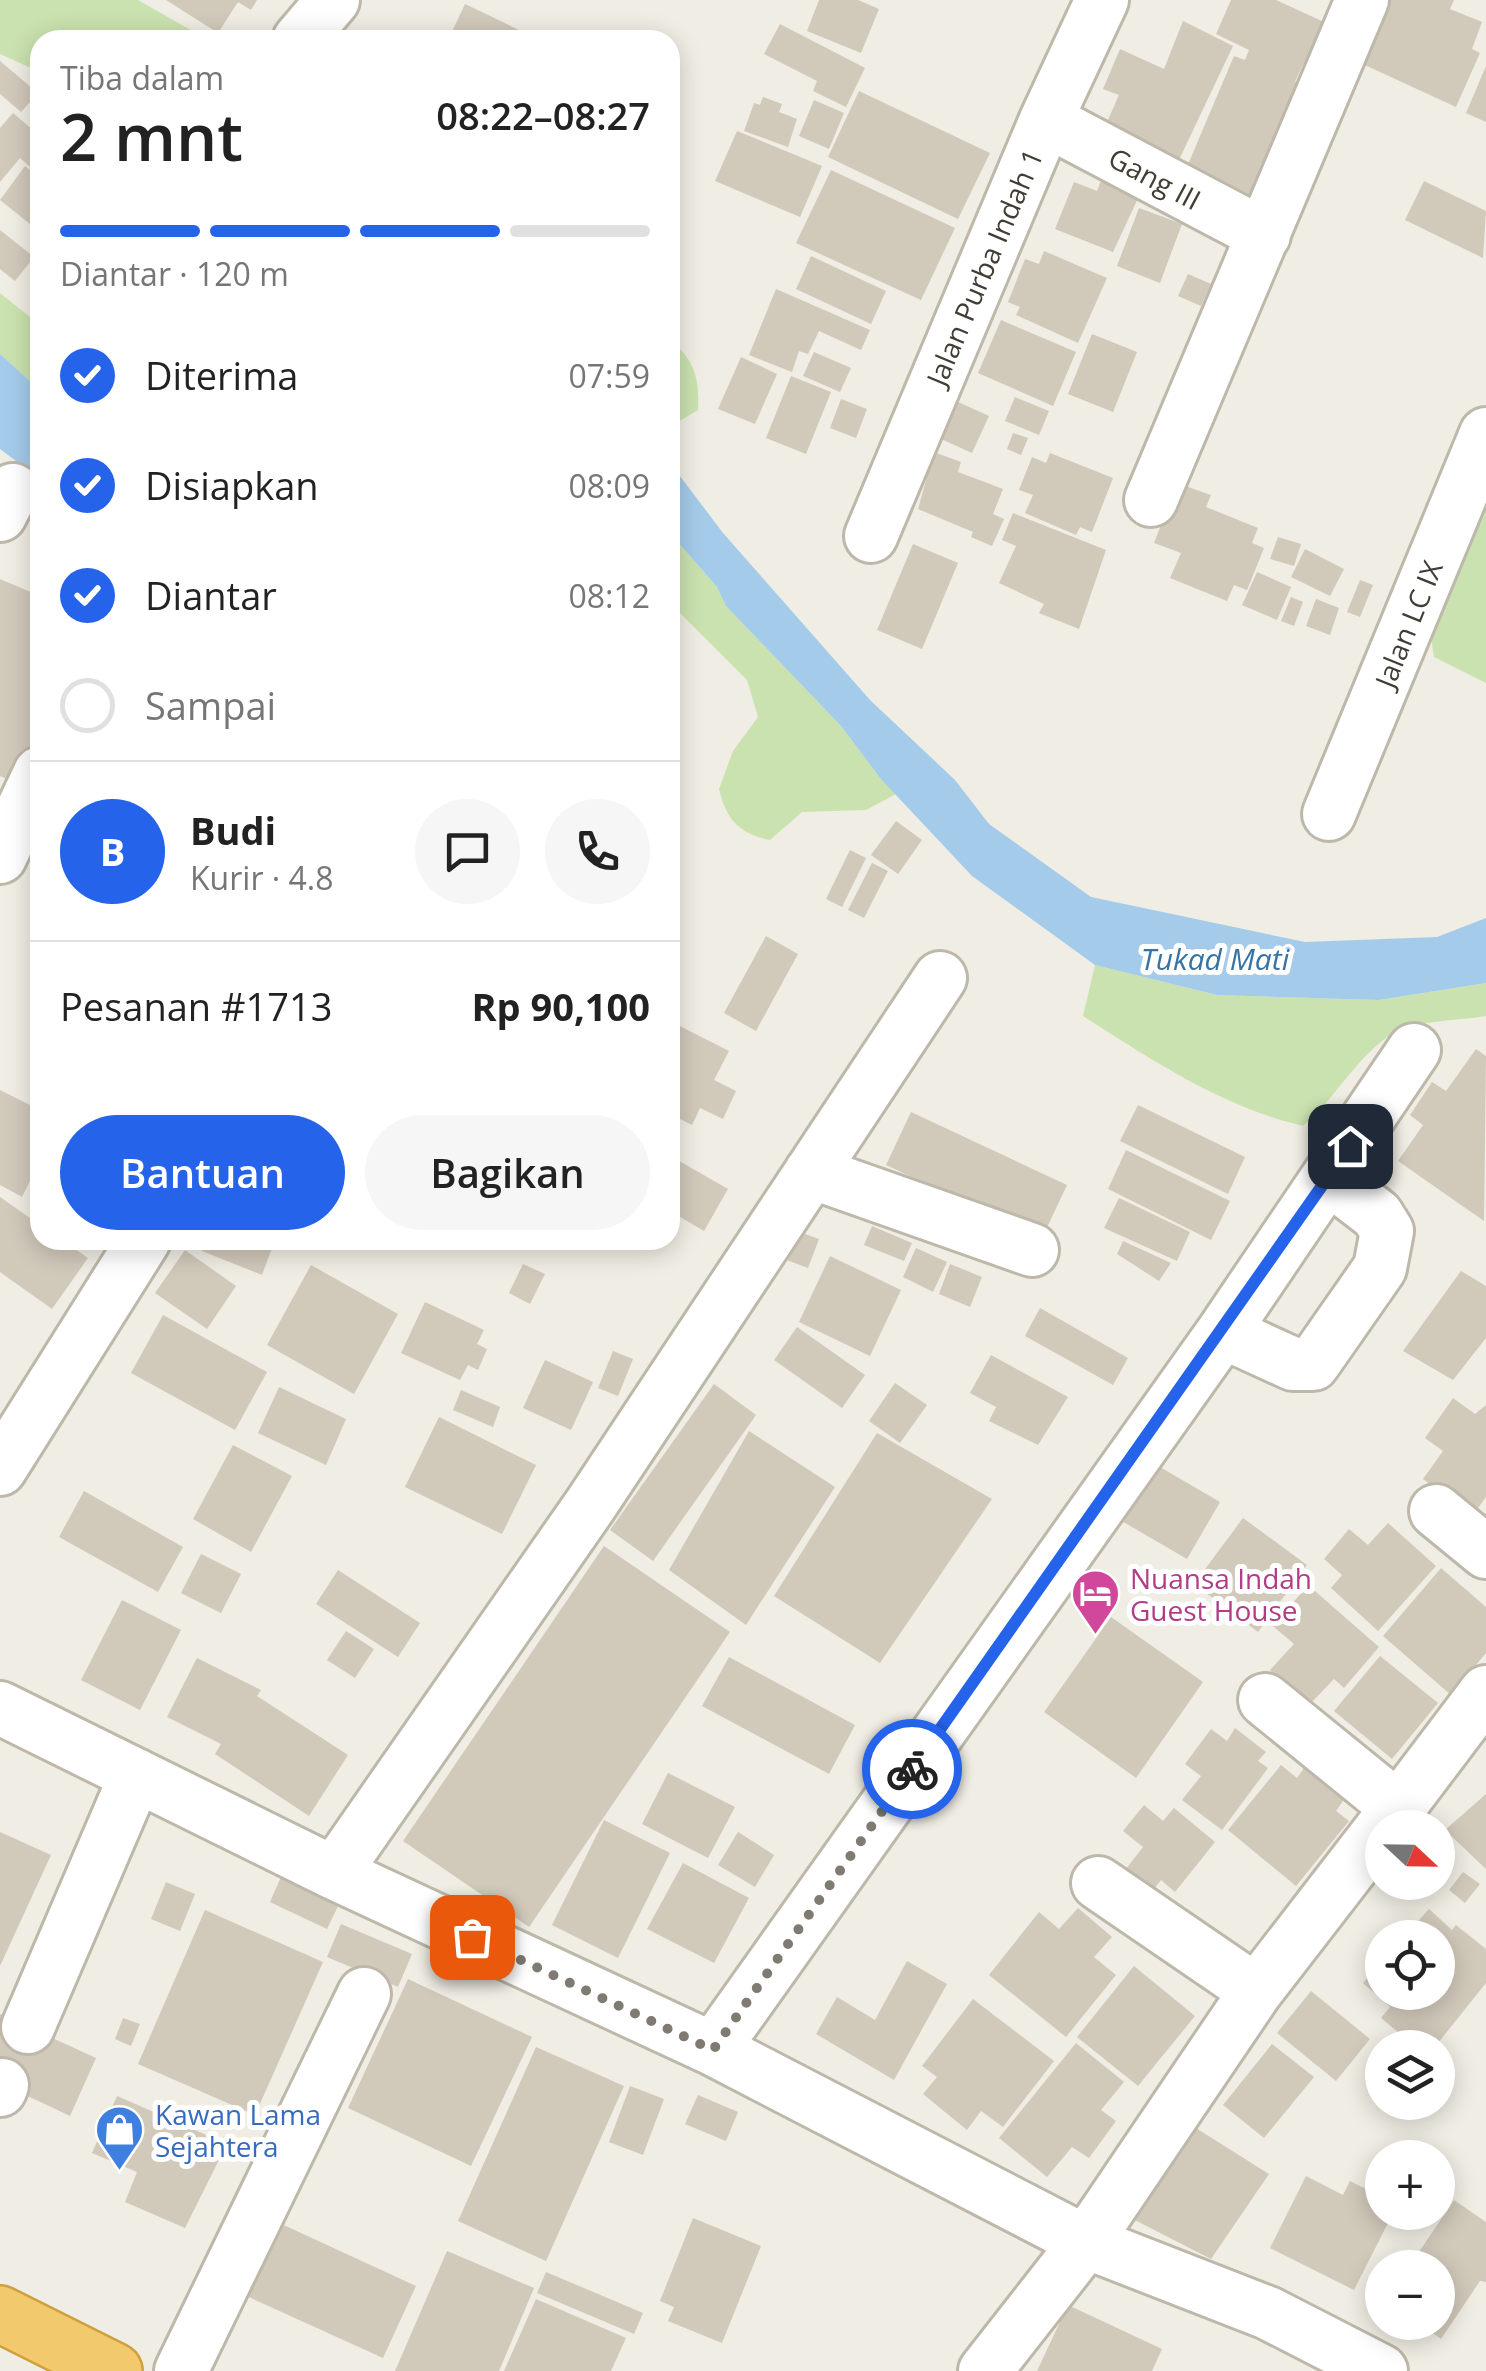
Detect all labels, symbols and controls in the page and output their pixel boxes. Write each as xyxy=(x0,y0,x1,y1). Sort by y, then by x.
text: Tiba dalam xyxy=(60,56,224,99)
text: 08:22–08:27 xyxy=(436,89,650,141)
text: 2 mnt xyxy=(60,92,243,180)
street label: Gang III xyxy=(1102,138,1208,218)
street label: Jalan Purba Indah 1 xyxy=(916,143,1051,394)
text: Diantar · 120 m xyxy=(60,252,289,295)
icon: check xyxy=(60,348,115,403)
text: Diterima xyxy=(145,349,298,401)
text: 07:59 xyxy=(568,354,650,397)
icon: check xyxy=(60,458,115,513)
text: Disiapkan xyxy=(145,459,319,511)
text: 08:09 xyxy=(568,464,650,507)
street label: Jalan LC IX xyxy=(1364,554,1451,696)
icon: check xyxy=(60,568,115,623)
text: Diantar xyxy=(145,569,277,621)
text: 08:12 xyxy=(568,574,650,617)
text: Sampai xyxy=(145,679,276,731)
button: chat xyxy=(415,799,520,904)
button: phone xyxy=(545,799,650,904)
text: Budi xyxy=(190,804,276,856)
text: B xyxy=(100,825,125,877)
text: Kurir · 4.8 xyxy=(190,856,333,899)
water label: Tukad Mati xyxy=(1141,938,1290,979)
text: Pesanan #1713 xyxy=(60,980,332,1032)
text: Rp 90,100 xyxy=(472,980,650,1032)
pin xyxy=(1308,1104,1393,1189)
button: Bantuan xyxy=(60,1115,345,1230)
button: Bagikan xyxy=(365,1115,650,1230)
icon: home xyxy=(1323,1119,1378,1174)
place label: Nuansa Indah Guest House xyxy=(1130,1559,1312,1629)
hotel icon: Nuansa Indah Guest House xyxy=(1069,1568,1121,1636)
courier xyxy=(862,1719,962,1819)
icon: bike xyxy=(885,1742,940,1797)
north arrow xyxy=(1365,1810,1455,1900)
map controls xyxy=(1365,1810,1455,2340)
pin xyxy=(430,1895,515,1980)
icon: bag xyxy=(445,1910,500,1965)
button: locate xyxy=(1365,1920,1455,2010)
button: layers xyxy=(1365,2030,1455,2120)
place label: Kawan Lama Sejahtera xyxy=(155,2095,321,2165)
shop icon: Kawan Lama Sejahtera xyxy=(94,2104,146,2172)
button: + xyxy=(1365,2140,1455,2230)
button: − xyxy=(1365,2250,1455,2340)

